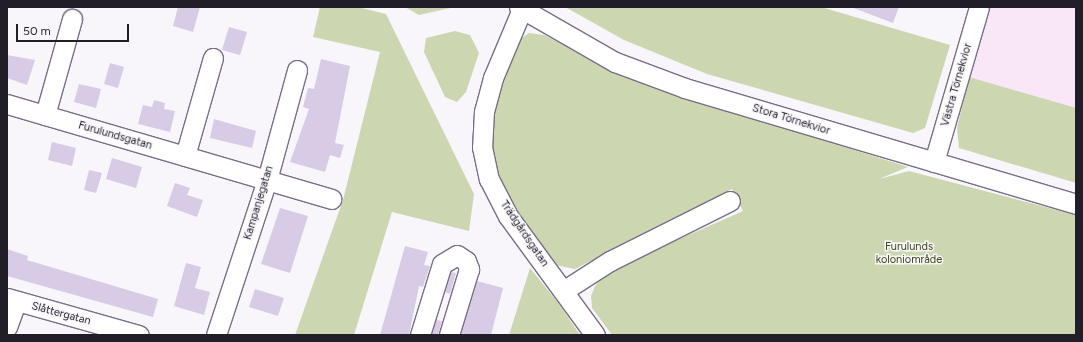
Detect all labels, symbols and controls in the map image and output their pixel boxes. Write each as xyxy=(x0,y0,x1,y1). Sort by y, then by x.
scale bar xyxy=(18,16,131,42)
text: 50 m xyxy=(23,24,51,38)
street label: Västra Törnekvior xyxy=(939,42,975,128)
street label: Stora Törnekvior xyxy=(751,102,831,138)
street label: Furulundsgatan xyxy=(77,119,153,153)
street label: Kampanjegatan xyxy=(241,164,277,242)
street label: Trädgårdsgatan xyxy=(497,199,551,269)
park label: Furulunds koloniområde xyxy=(876,241,942,267)
street label: Slåttergatan xyxy=(30,300,92,328)

